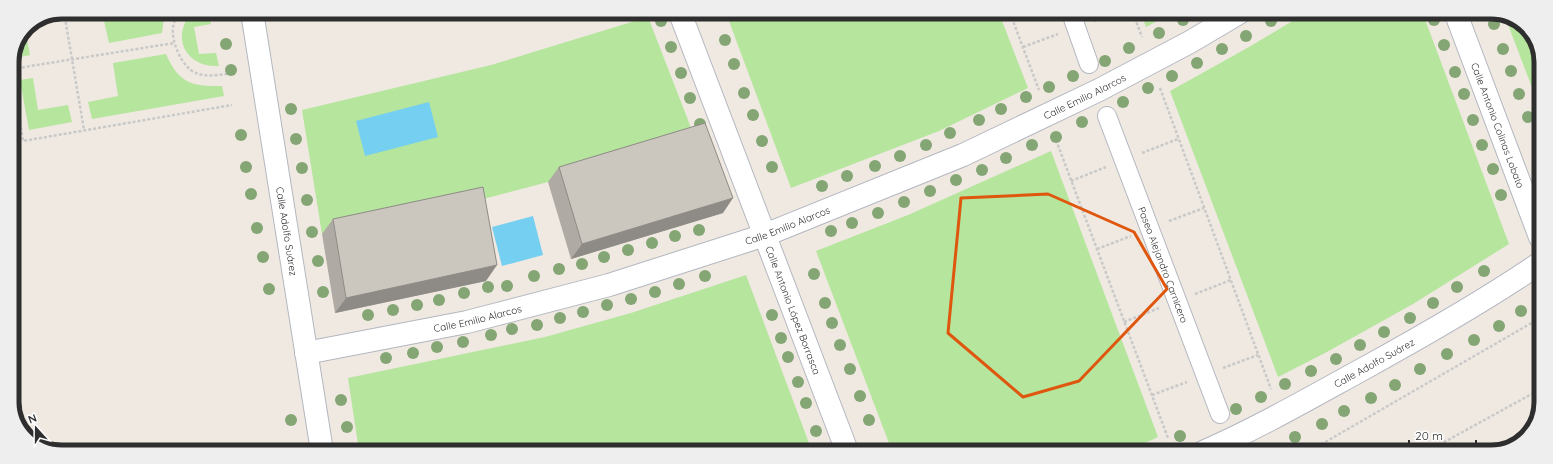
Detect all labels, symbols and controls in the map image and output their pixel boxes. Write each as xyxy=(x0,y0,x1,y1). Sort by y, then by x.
street label: Calle Antonio Colinas Lobato xyxy=(1468,61,1527,190)
street label: Calle Emilio Alarcos xyxy=(1041,70,1128,122)
street label: Calle Adolfo Suárez xyxy=(273,186,300,277)
street label: Calle Emilio Alarcos xyxy=(743,203,832,247)
street label: Paseo Alejandro Carnicero xyxy=(1135,205,1191,325)
street label: Calle Antonio López Borrasca xyxy=(763,244,824,376)
street label: Calle Emilio Alarcos xyxy=(432,301,523,335)
street label: Calle Adolfo Suárez xyxy=(1332,335,1417,390)
north arrow xyxy=(16,408,56,448)
text: N xyxy=(26,411,39,427)
scale bar xyxy=(1409,422,1476,448)
text: 20 m xyxy=(1415,428,1443,443)

